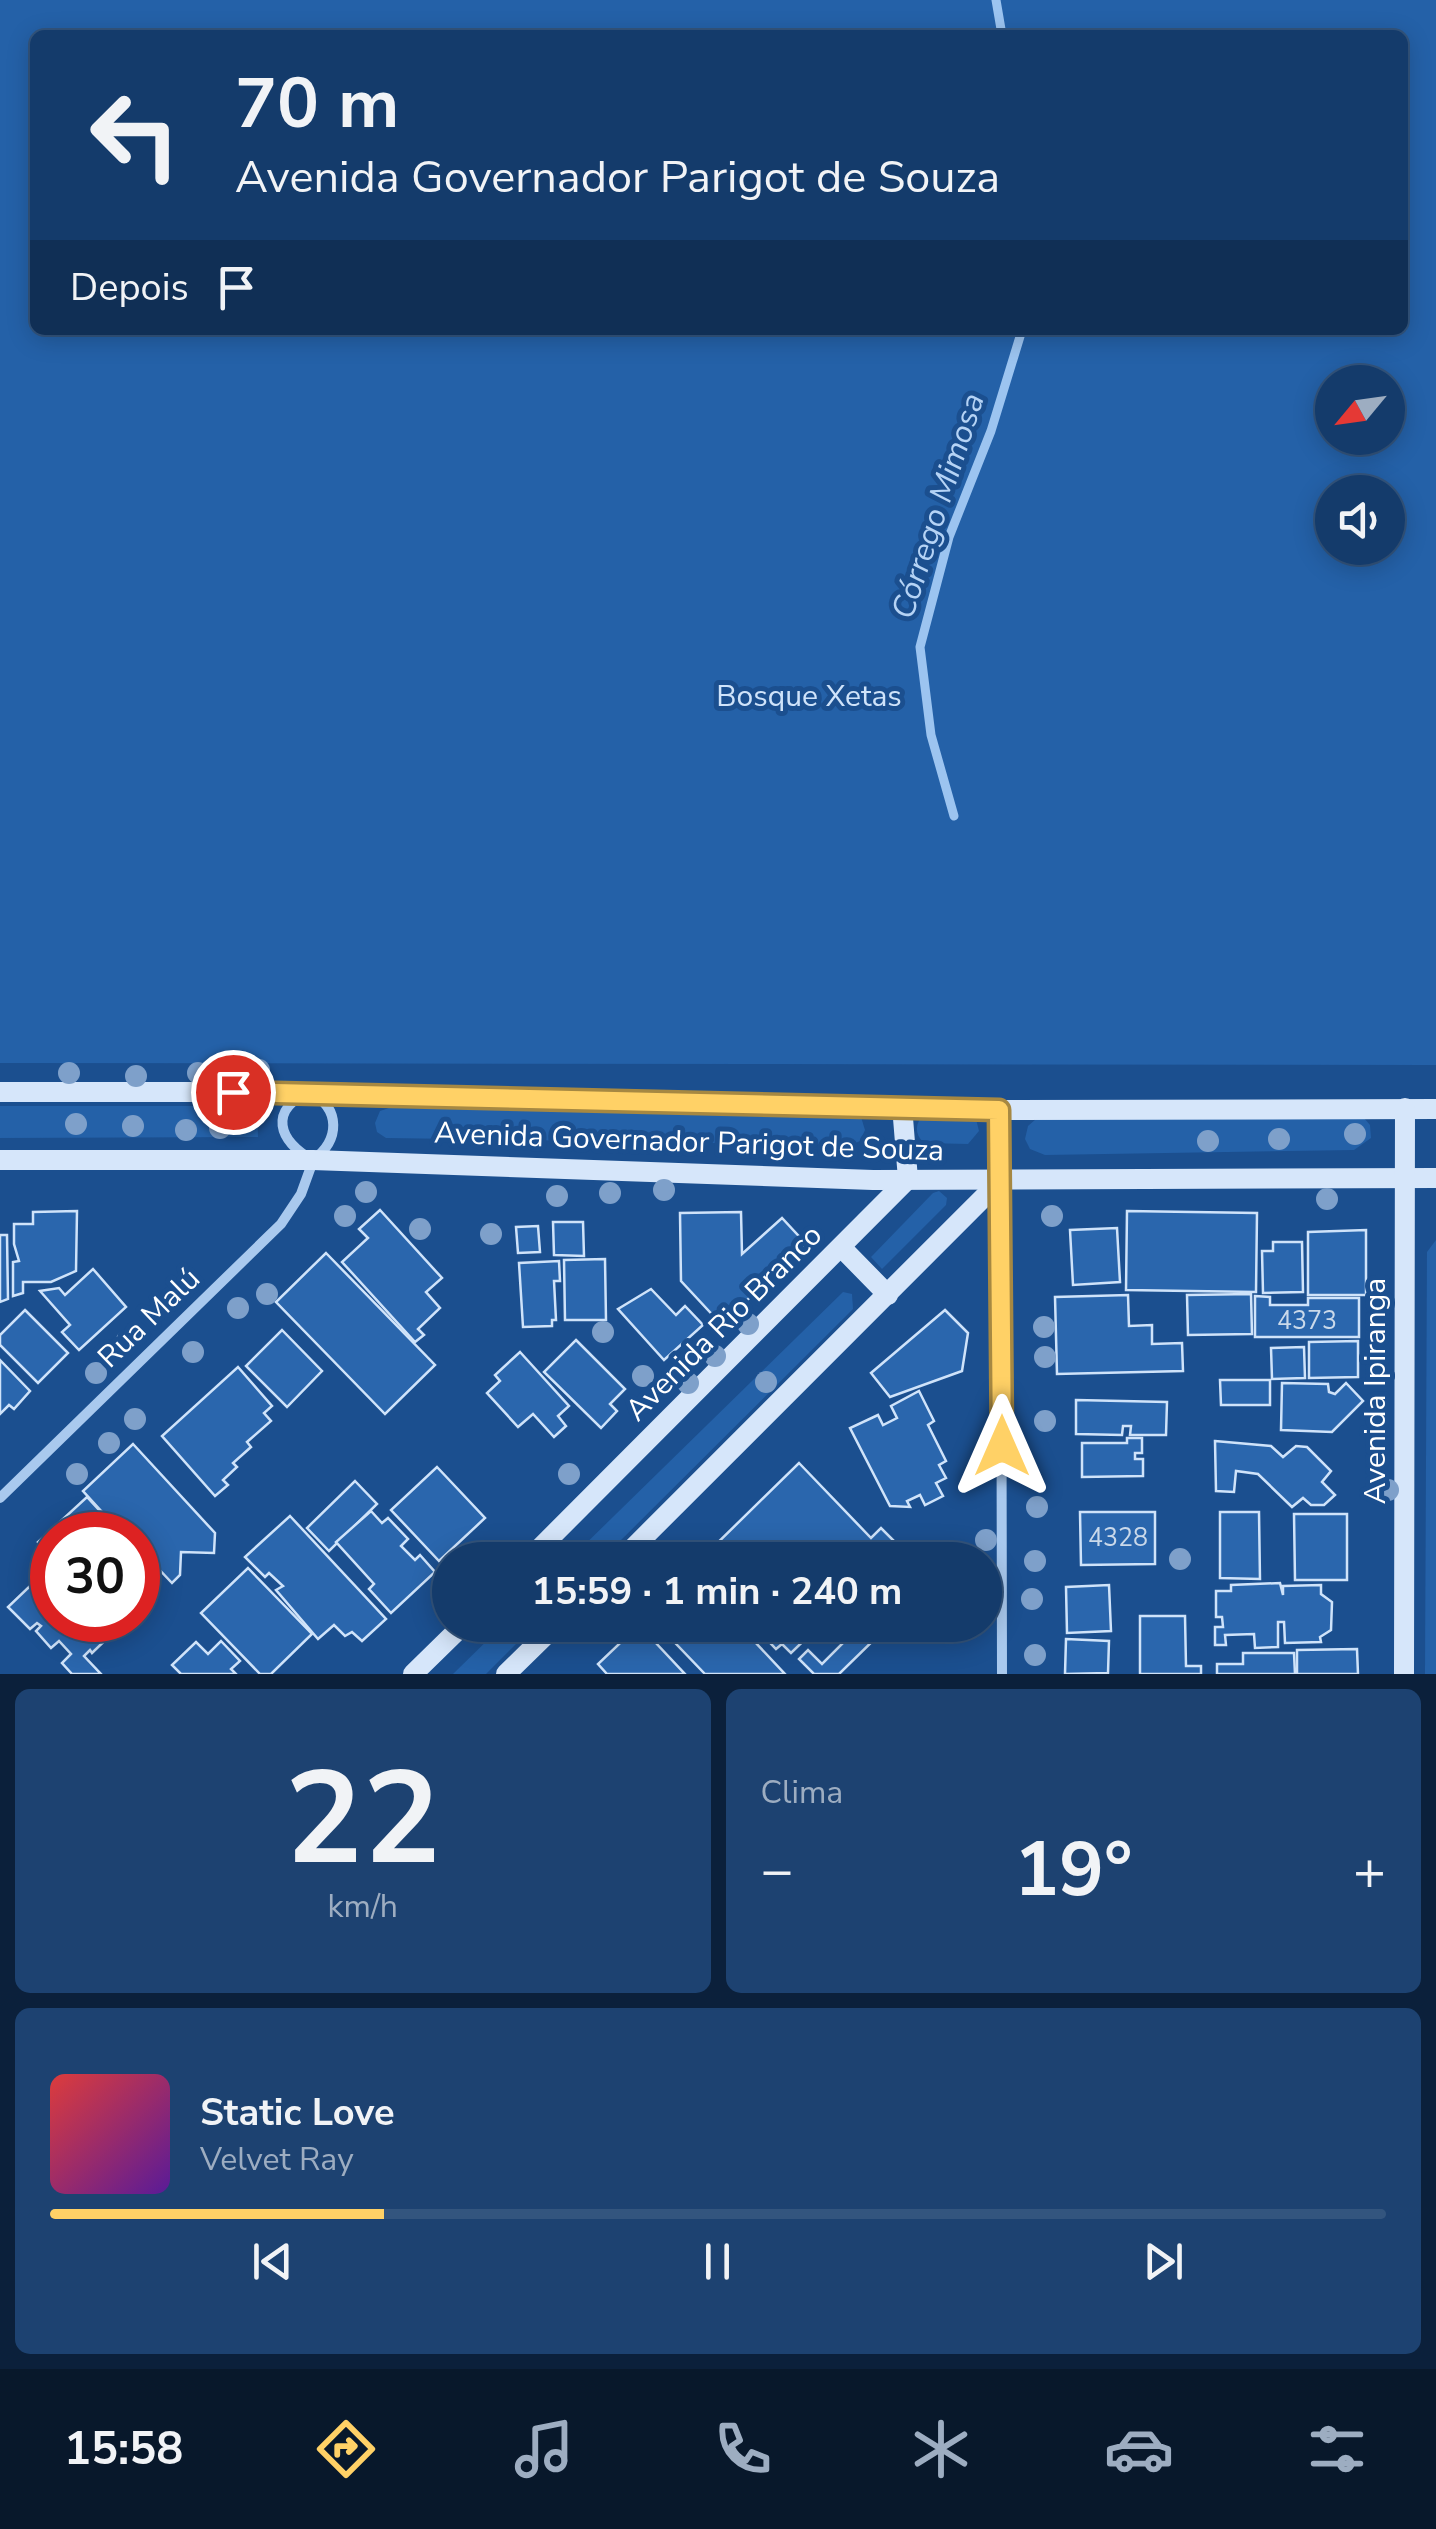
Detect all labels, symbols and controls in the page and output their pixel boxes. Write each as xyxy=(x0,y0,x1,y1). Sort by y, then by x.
text: 70 m xyxy=(235,56,399,152)
icon: left xyxy=(70,70,200,200)
text: Avenida Governador Parigot de Souza xyxy=(235,147,1000,208)
icon: arrive xyxy=(209,260,264,315)
text: Depois xyxy=(70,262,189,313)
north arrow xyxy=(1315,365,1405,455)
map controls xyxy=(1315,365,1405,565)
water label: Córrego Mimosa xyxy=(881,388,995,624)
button: sound xyxy=(1315,475,1405,565)
park label: Bosque Xetas xyxy=(716,676,902,717)
pin xyxy=(191,1050,276,1135)
icon: arrive xyxy=(206,1065,261,1120)
street label: Avenida Governador Parigot de Souza xyxy=(433,1113,945,1171)
street label: Avenida Rio Branco xyxy=(617,1216,831,1430)
street label: Rua Malú xyxy=(89,1259,209,1377)
street label: Avenida Ipiranga xyxy=(1355,1278,1396,1504)
house number: 4373 xyxy=(1277,1304,1337,1338)
position arrow xyxy=(950,1394,1054,1498)
speed limit sign: 30 xyxy=(30,1512,160,1642)
house number: 4328 xyxy=(1088,1521,1148,1555)
text: 15:59 · 1 min · 240 m xyxy=(532,1566,902,1617)
text: 22 xyxy=(285,1731,441,1908)
text: Clima xyxy=(761,1771,843,1814)
text: 19° xyxy=(1014,1819,1132,1921)
text: − xyxy=(761,1833,794,1908)
text: + xyxy=(1353,1833,1386,1908)
text: km/h xyxy=(327,1885,398,1928)
text: Static Love xyxy=(200,2087,395,2138)
text: Velvet Ray xyxy=(200,2138,354,2181)
icon: previous xyxy=(245,2234,300,2289)
icon: pause xyxy=(690,2234,745,2289)
icon: next xyxy=(1136,2234,1191,2289)
icon: directions xyxy=(311,2414,381,2484)
icon: music xyxy=(509,2414,579,2484)
icon: phone xyxy=(708,2414,778,2484)
icon: climate xyxy=(906,2414,976,2484)
icon: car xyxy=(1104,2414,1174,2484)
icon: filters xyxy=(1302,2414,1372,2484)
text: 15:58 xyxy=(64,2419,183,2480)

